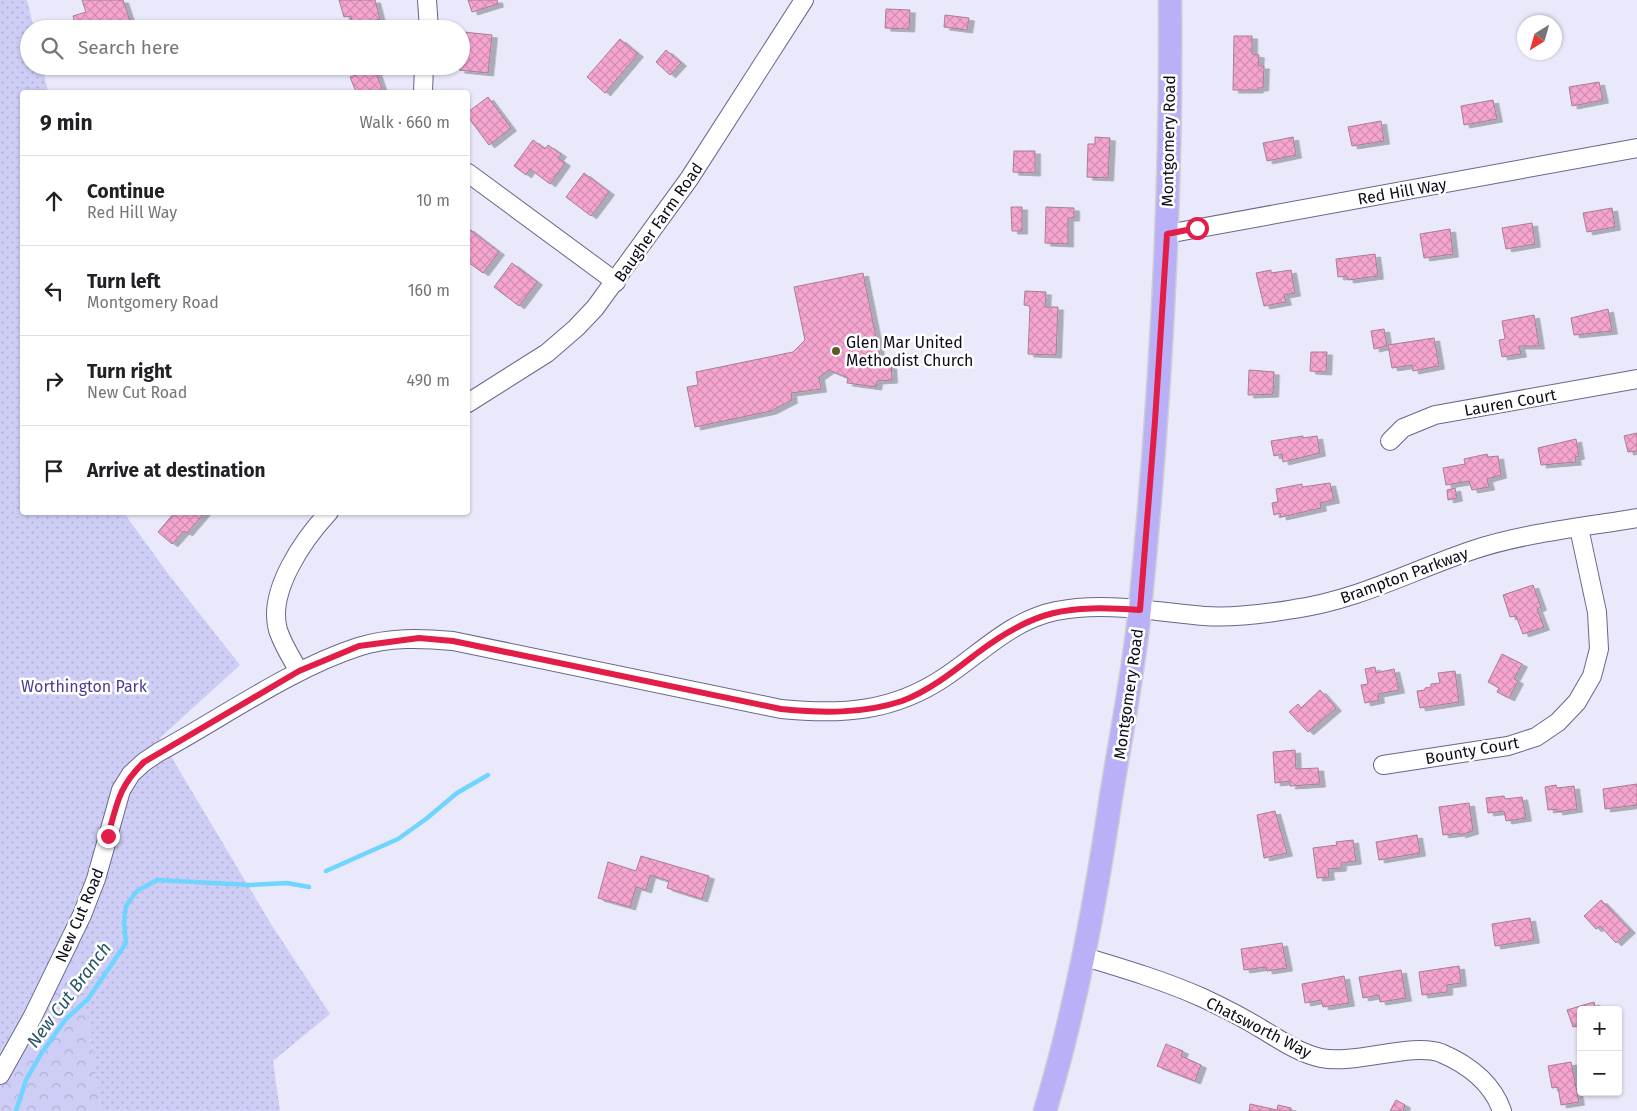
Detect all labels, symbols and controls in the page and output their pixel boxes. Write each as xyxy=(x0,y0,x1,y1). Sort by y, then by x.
north arrow xyxy=(1517,15,1562,60)
search box xyxy=(20,20,470,75)
icon: search xyxy=(38,34,66,62)
text: Search here xyxy=(78,36,179,59)
street label: Montgomery Road xyxy=(1158,75,1179,207)
text: 9 min xyxy=(40,110,93,136)
text: Walk · 660 m xyxy=(360,113,450,132)
street label: Baugher Farm Road xyxy=(610,159,707,286)
street label: Red Hill Way xyxy=(1356,174,1448,209)
text: Continue xyxy=(87,180,165,203)
icon: ahead xyxy=(40,187,68,215)
text: 10 m xyxy=(416,191,450,210)
text: Red Hill Way xyxy=(87,203,177,222)
route start xyxy=(1186,217,1209,240)
text: Turn left xyxy=(87,270,161,293)
icon: left xyxy=(40,277,68,305)
text: 160 m xyxy=(408,281,450,300)
text: Montgomery Road xyxy=(87,293,219,312)
place label: Glen Mar United Methodist Church xyxy=(846,333,973,370)
marker: Glen Mar United Methodist Church xyxy=(830,345,842,357)
text: Turn right xyxy=(87,360,172,383)
icon: right xyxy=(40,367,68,395)
text: 490 m xyxy=(407,371,450,390)
text: New Cut Road xyxy=(87,383,187,402)
street label: Lauren Court xyxy=(1463,385,1558,420)
icon: arrive xyxy=(40,457,68,485)
text: Arrive at destination xyxy=(87,459,266,482)
street label: Brampton Parkway xyxy=(1338,543,1471,607)
street label: Montgomery Road xyxy=(1110,628,1147,761)
park label: Worthington Park xyxy=(21,677,148,696)
street label: Bounty Court xyxy=(1424,733,1521,768)
route end xyxy=(97,825,120,848)
street label: New Cut Road xyxy=(51,865,108,965)
water label: New Cut Branch xyxy=(22,938,116,1052)
street label: Chatsworth Way xyxy=(1203,993,1315,1062)
map controls xyxy=(1577,1006,1622,1096)
button: + xyxy=(1577,1006,1622,1051)
button: − xyxy=(1577,1051,1622,1096)

